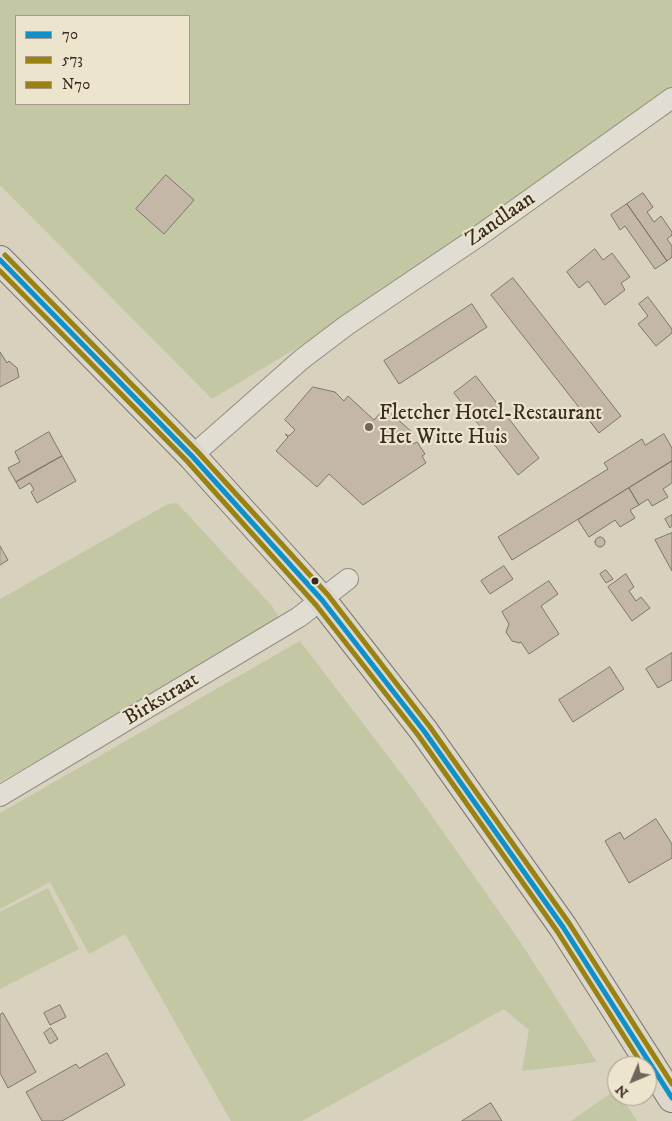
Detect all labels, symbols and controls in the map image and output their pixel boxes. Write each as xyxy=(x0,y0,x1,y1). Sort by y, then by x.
legend xyxy=(15,15,190,105)
text: 70 xyxy=(62,25,78,44)
text: 573 xyxy=(62,50,83,69)
text: N70 xyxy=(62,75,90,94)
street label: Zandlaan xyxy=(461,187,541,253)
place label: Fletcher Hotel-Restaurant Het Witte Huis xyxy=(379,402,602,452)
marker: Fletcher Hotel-Restaurant Het Witte Huis xyxy=(363,421,375,433)
unlabelled marker xyxy=(310,576,320,586)
street label: Birkstraat xyxy=(120,668,204,732)
north arrow xyxy=(607,1056,657,1106)
text: N xyxy=(612,1080,633,1101)

